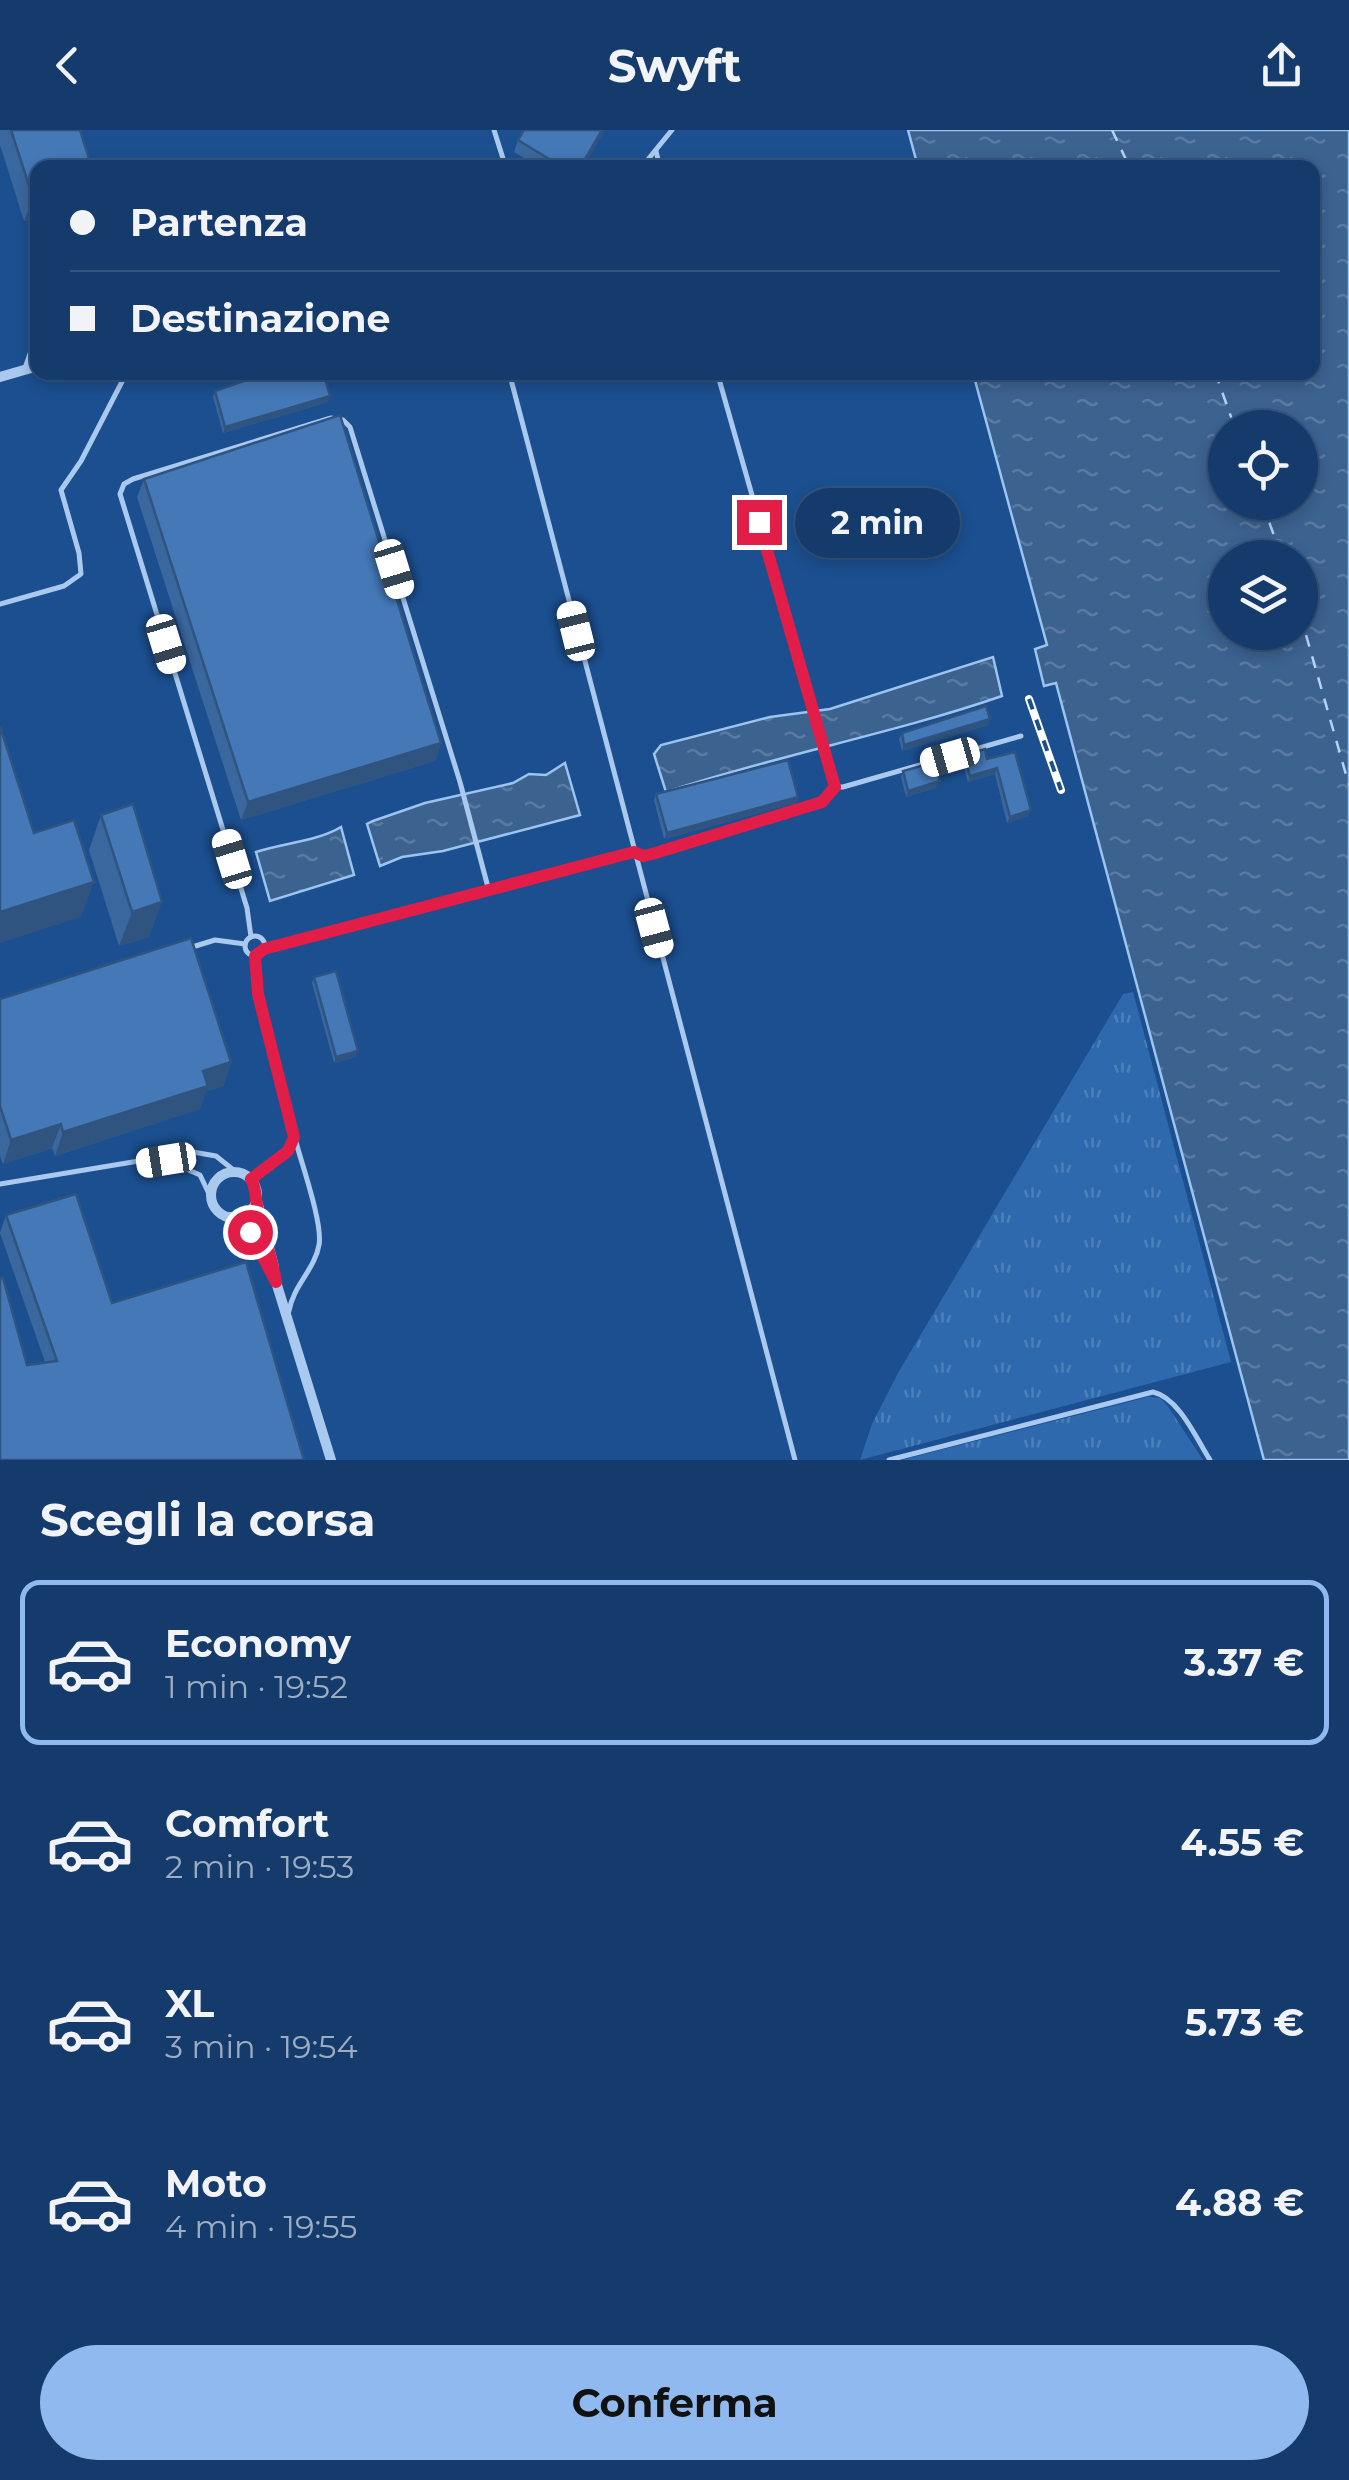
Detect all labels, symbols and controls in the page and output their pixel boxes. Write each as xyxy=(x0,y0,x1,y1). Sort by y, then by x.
icon: back xyxy=(40,38,95,93)
text: Swyft xyxy=(608,38,741,93)
icon: share xyxy=(1254,38,1309,93)
text: Partenza xyxy=(130,199,308,246)
text: Destinazione xyxy=(130,295,391,342)
map controls xyxy=(1208,410,1318,650)
button: locate xyxy=(1208,410,1318,520)
callout: 2 min xyxy=(794,487,959,557)
route end xyxy=(737,500,782,545)
text: 2 min xyxy=(831,503,924,542)
car xyxy=(371,536,417,602)
button: layers xyxy=(1208,540,1318,650)
car xyxy=(554,598,598,664)
car xyxy=(143,611,189,677)
car xyxy=(917,734,983,780)
car xyxy=(209,826,255,892)
car xyxy=(632,895,676,961)
car xyxy=(134,1140,198,1180)
route start xyxy=(228,1210,273,1255)
text: Scegli la corsa xyxy=(40,1492,376,1547)
icon: car xyxy=(45,1618,135,1708)
text: Economy xyxy=(165,1620,351,1667)
text: 3.37 € xyxy=(1184,1639,1304,1686)
text: 1 min · 19:52 xyxy=(165,1667,348,1706)
icon: car xyxy=(45,1798,135,1888)
text: Comfort xyxy=(165,1800,329,1847)
text: 4.55 € xyxy=(1180,1819,1304,1866)
text: 2 min · 19:53 xyxy=(165,1847,354,1886)
icon: car xyxy=(45,1978,135,2068)
text: XL xyxy=(165,1980,214,2027)
text: 5.73 € xyxy=(1185,1999,1304,2046)
text: 3 min · 19:54 xyxy=(165,2027,358,2066)
icon: car xyxy=(45,2158,135,2248)
text: Moto xyxy=(165,2160,267,2207)
text: 4.88 € xyxy=(1175,2179,1304,2226)
text: 4 min · 19:55 xyxy=(165,2207,357,2246)
button: Conferma xyxy=(40,2345,1309,2460)

